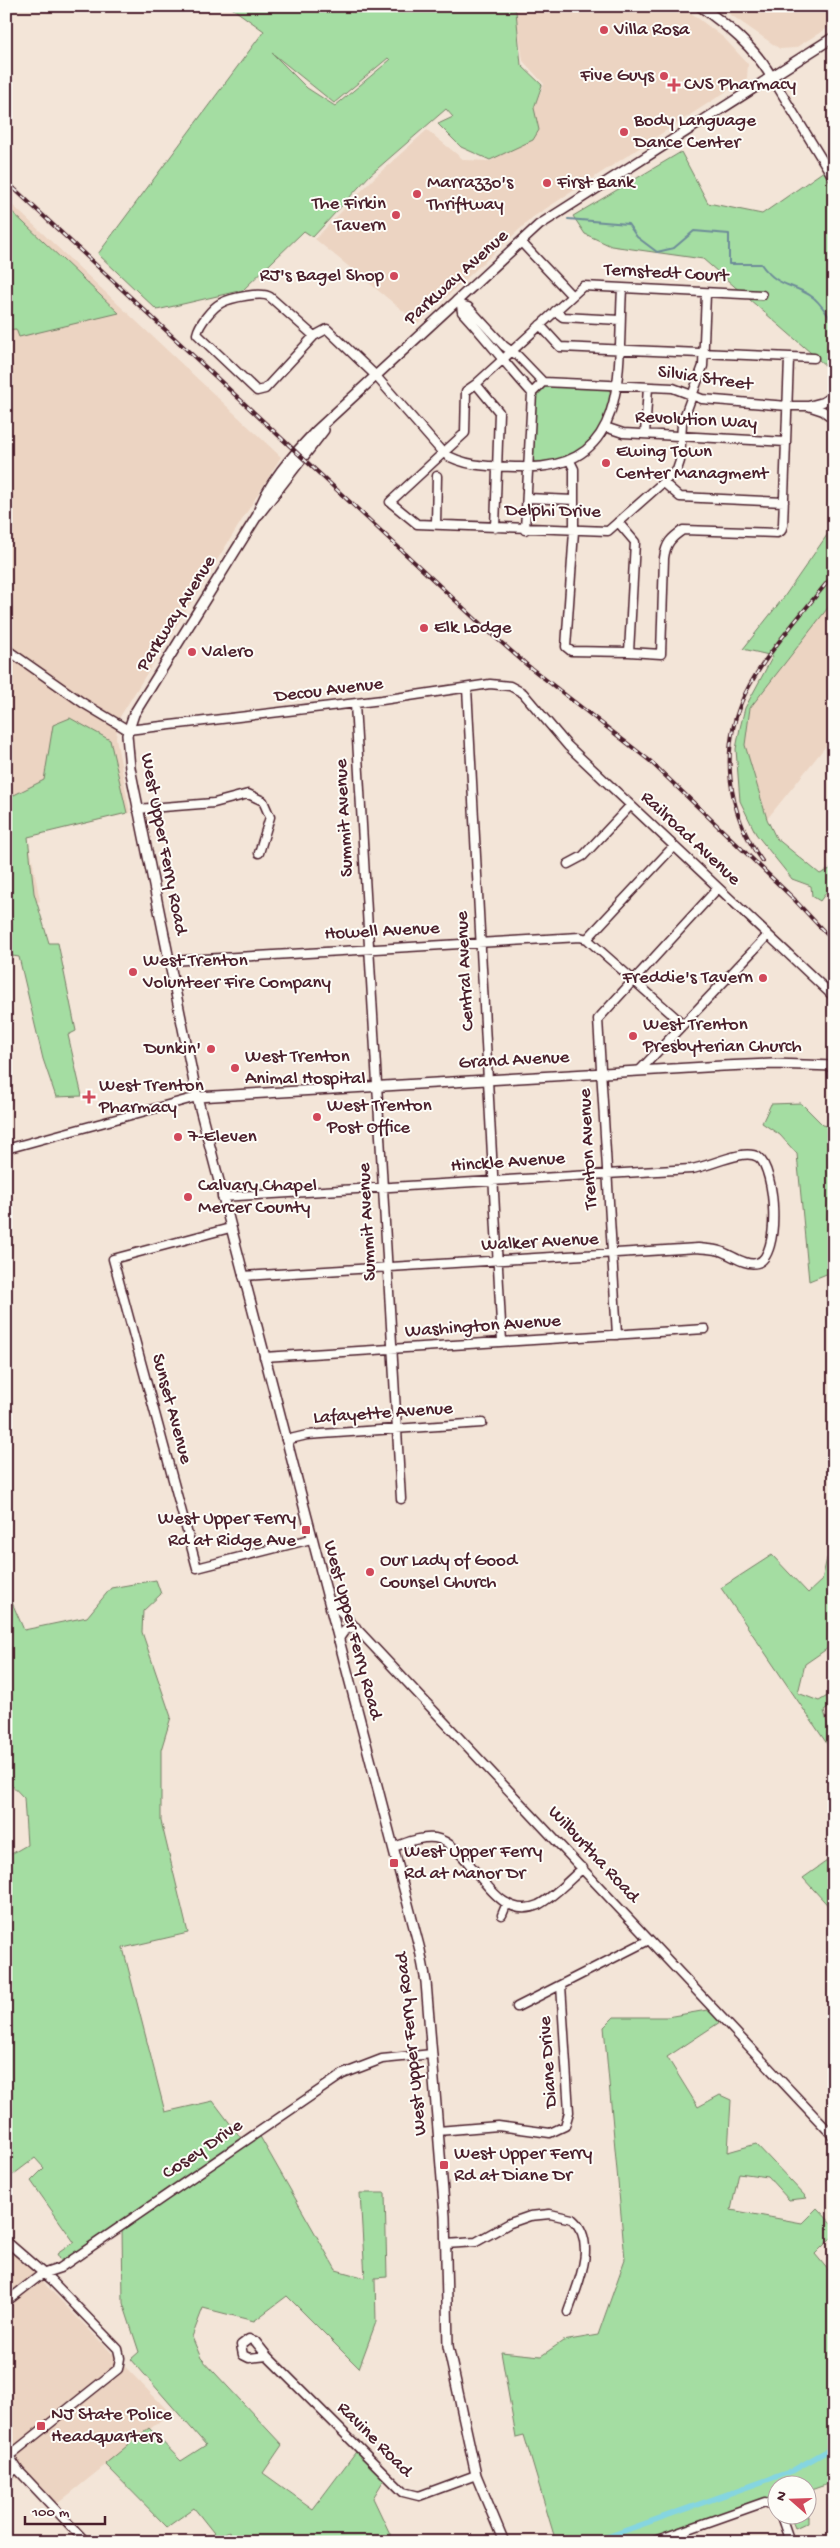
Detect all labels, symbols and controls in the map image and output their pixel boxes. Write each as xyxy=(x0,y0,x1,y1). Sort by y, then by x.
place label: Villa Rosa xyxy=(613,19,691,42)
marker: Villa Rosa xyxy=(598,24,610,36)
place label: Five Guys xyxy=(579,65,655,88)
marker: Five Guys xyxy=(658,70,670,82)
place label: CVS Pharmacy xyxy=(684,74,797,97)
marker: CVS Pharmacy xyxy=(668,79,680,91)
place label: Body Language Dance Center xyxy=(632,110,756,155)
marker: Body Language Dance Center xyxy=(618,126,630,138)
place label: Marrazzo's Thriftway xyxy=(426,172,514,217)
place label: First Bank xyxy=(556,172,636,195)
marker: First Bank xyxy=(541,177,553,189)
marker: Marrazzo's Thriftway xyxy=(411,188,423,200)
place label: The Firkin Tavern xyxy=(311,193,386,238)
marker: The Firkin Tavern xyxy=(390,209,402,221)
street label: Parkway Avenue xyxy=(399,225,514,332)
street label: Ternstedt Court xyxy=(602,259,731,289)
place label: RJ's Bagel Shop xyxy=(260,265,385,288)
marker: RJ's Bagel Shop xyxy=(388,270,400,282)
street label: Silvia Street xyxy=(656,361,756,397)
street label: Revolution Way xyxy=(634,406,758,436)
place label: Ewing Town Center Managment xyxy=(616,441,770,486)
marker: Ewing Town Center Managment xyxy=(600,457,612,469)
street label: Delphi Drive xyxy=(503,500,601,524)
street label: Parkway Avenue xyxy=(132,552,222,677)
place label: Elk Lodge xyxy=(434,617,512,640)
marker: Elk Lodge xyxy=(418,622,430,634)
place label: Valero xyxy=(201,641,254,664)
marker: Valero xyxy=(186,646,198,658)
street label: Decou Avenue xyxy=(271,673,385,709)
street label: West Upper Ferry Road xyxy=(134,751,192,938)
street label: Summit Avenue xyxy=(330,758,360,878)
street label: Railroad Avenue xyxy=(635,787,745,891)
street label: Central Avenue xyxy=(451,910,481,1032)
street label: Howell Avenue xyxy=(324,917,440,947)
place label: West Trenton Volunteer Fire Company xyxy=(142,950,332,995)
marker: West Trenton Volunteer Fire Company xyxy=(127,966,139,978)
place label: Freddie's Tavern xyxy=(621,967,753,990)
marker: Freddie's Tavern xyxy=(757,972,769,984)
place label: West Trenton Presbyterian Church xyxy=(642,1014,802,1059)
marker: West Trenton Presbyterian Church xyxy=(627,1030,639,1042)
place label: Dunkin' xyxy=(142,1038,201,1061)
marker: Dunkin' xyxy=(205,1043,217,1055)
place label: West Trenton Animal Hospital xyxy=(245,1046,366,1091)
street label: Grand Avenue xyxy=(458,1047,570,1075)
marker: West Trenton Animal Hospital xyxy=(229,1062,241,1074)
place label: West Trenton Pharmacy xyxy=(98,1075,204,1120)
street label: Trenton Avenue xyxy=(574,1088,604,1211)
marker: West Trenton Pharmacy xyxy=(83,1091,95,1103)
place label: West Trenton Post Office xyxy=(326,1095,432,1140)
marker: West Trenton Post Office xyxy=(311,1111,323,1123)
place label: 7-Eleven xyxy=(187,1126,257,1149)
marker: 7-Eleven xyxy=(172,1131,184,1143)
street label: Hinckle Avenue xyxy=(450,1148,566,1178)
street label: Summit Avenue xyxy=(353,1162,383,1282)
place label: Calvary Chapel Mercer County xyxy=(198,1175,317,1220)
marker: Calvary Chapel Mercer County xyxy=(182,1191,194,1203)
street label: Walker Avenue xyxy=(481,1228,599,1258)
street label: Washington Avenue xyxy=(404,1310,562,1344)
street label: Sunset Avenue xyxy=(145,1351,197,1467)
street label: Lafayette Avenue xyxy=(312,1398,454,1430)
place label: West Upper Ferry Rd at Ridge Ave xyxy=(158,1508,297,1553)
marker: West Upper Ferry Rd at Ridge Ave xyxy=(300,1524,312,1536)
street label: West Upper Ferry Road xyxy=(317,1538,387,1724)
place label: Our Lady of Good Counsel Church xyxy=(380,1550,519,1595)
marker: Our Lady of Good Counsel Church xyxy=(364,1566,376,1578)
street label: Wilburtha Road xyxy=(542,1802,645,1910)
place label: West Upper Ferry Rd at Manor Dr xyxy=(404,1841,543,1886)
marker: West Upper Ferry Rd at Manor Dr xyxy=(388,1857,400,1869)
street label: West Upper Ferry Road xyxy=(391,1949,433,2137)
street label: Diane Drive xyxy=(534,2015,564,2111)
street label: Cosey Drive xyxy=(158,2115,248,2185)
place label: West Upper Ferry Rd at Diane Dr xyxy=(454,2143,593,2188)
marker: West Upper Ferry Rd at Diane Dr xyxy=(438,2159,450,2171)
street label: Ravine Road xyxy=(331,2397,418,2484)
place label: NJ State Police Headquarters xyxy=(51,2404,172,2449)
marker: NJ State Police Headquarters xyxy=(35,2420,47,2432)
north arrow xyxy=(768,2476,818,2526)
text: N xyxy=(773,2489,792,2504)
scale bar xyxy=(25,2493,105,2525)
text: 100 m xyxy=(31,2504,70,2522)

